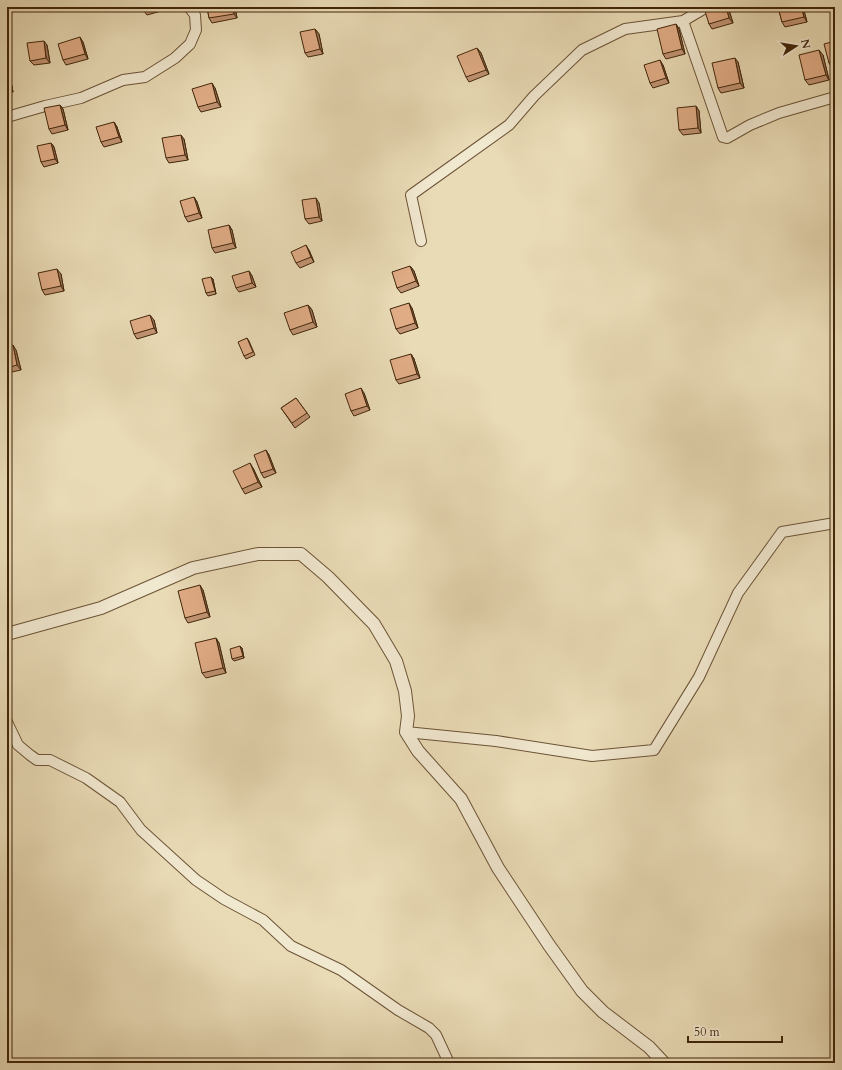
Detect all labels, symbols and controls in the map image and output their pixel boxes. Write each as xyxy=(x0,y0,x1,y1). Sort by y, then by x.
north arrow xyxy=(776,26,816,66)
text: N xyxy=(797,38,814,51)
scale bar xyxy=(688,1018,782,1044)
text: 50 m xyxy=(694,1024,721,1040)

